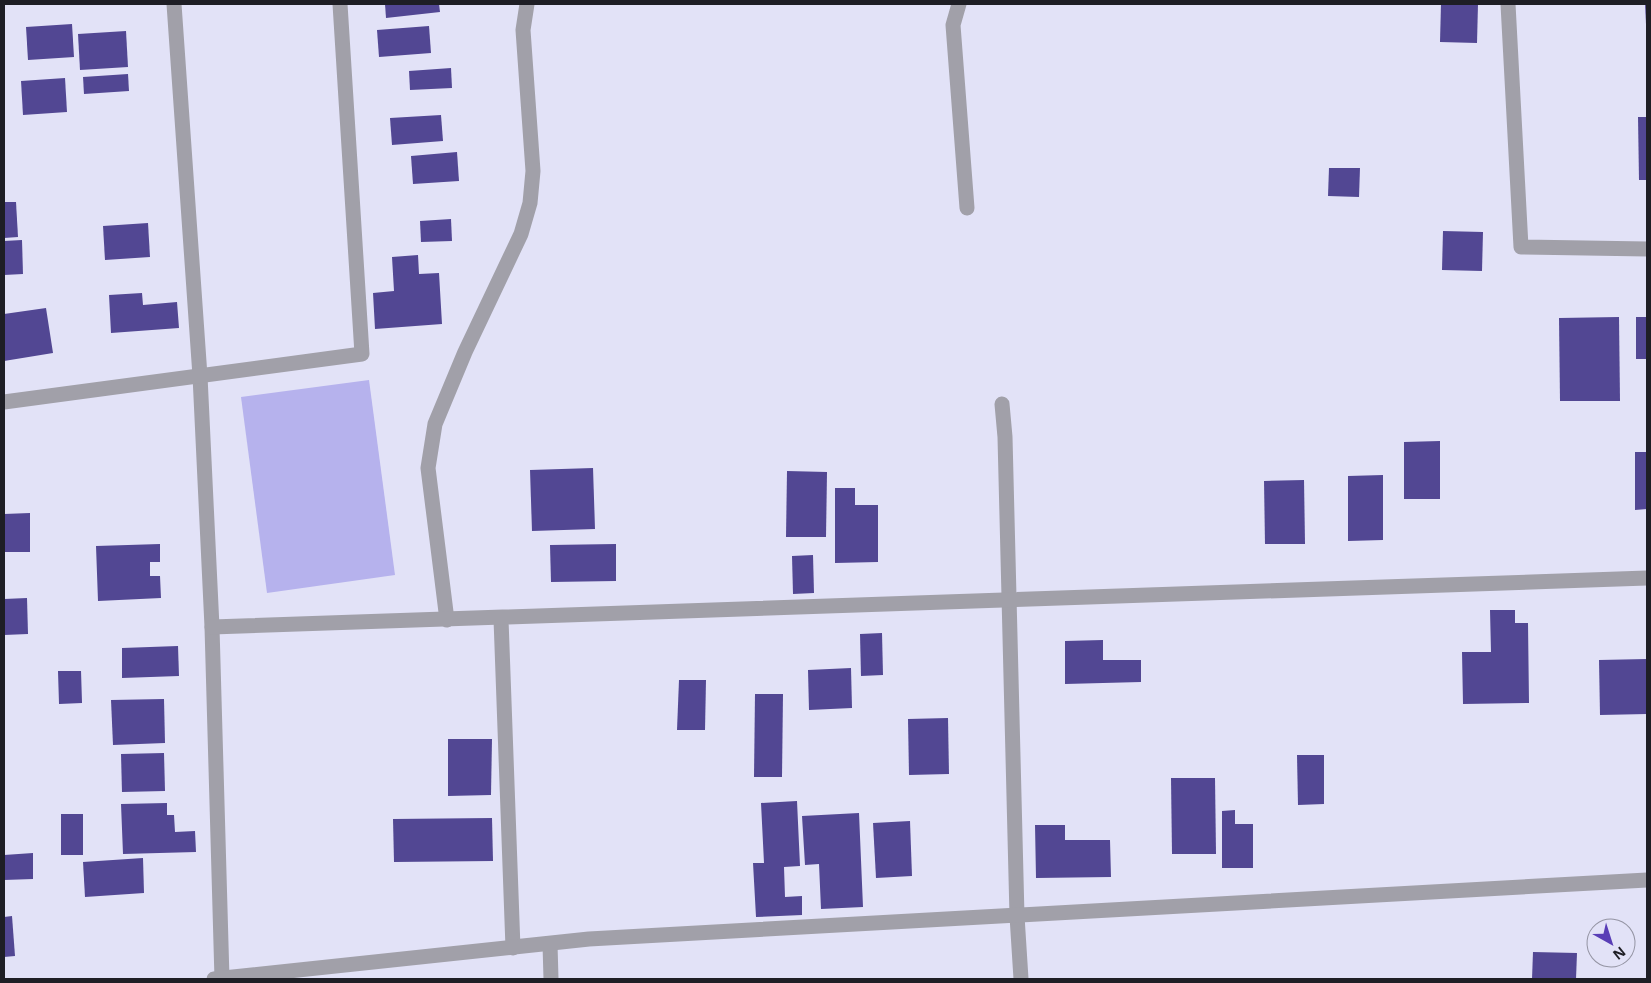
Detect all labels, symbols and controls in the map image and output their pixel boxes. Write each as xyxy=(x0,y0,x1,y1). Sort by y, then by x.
north arrow xyxy=(1586,918,1636,968)
text: N xyxy=(1609,943,1630,964)

